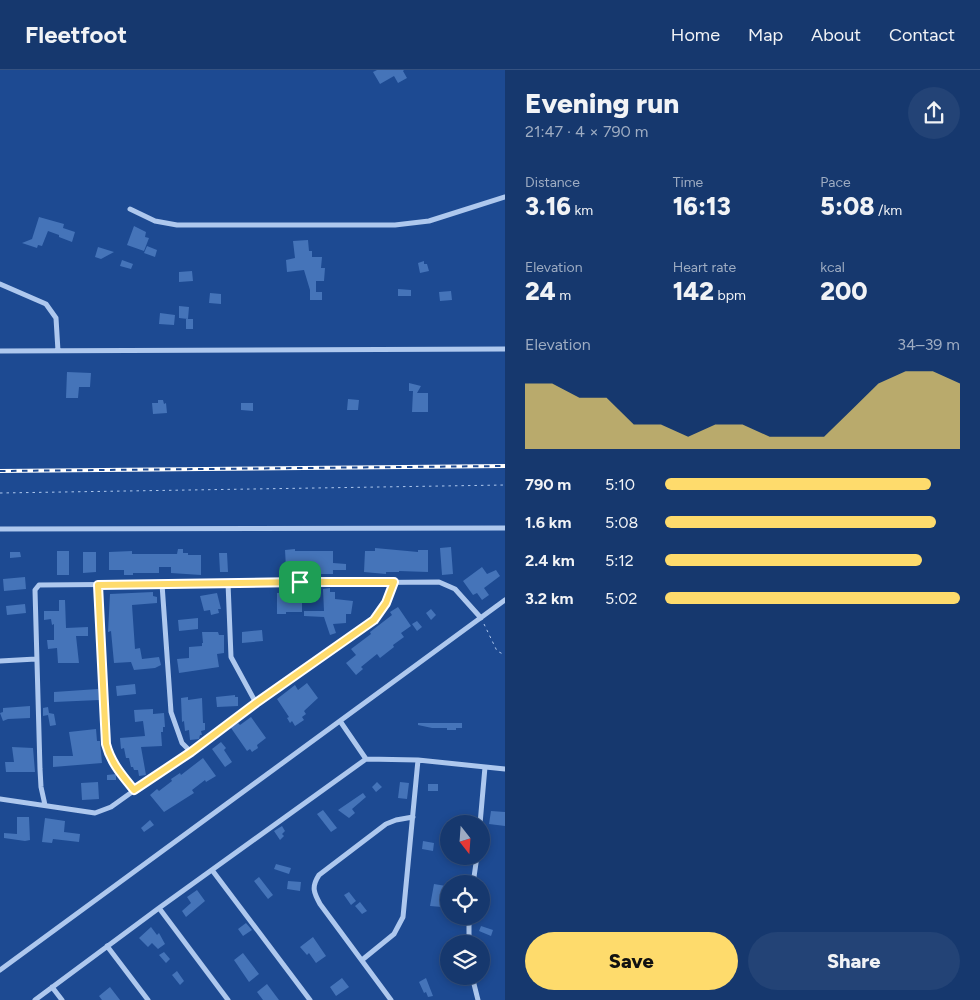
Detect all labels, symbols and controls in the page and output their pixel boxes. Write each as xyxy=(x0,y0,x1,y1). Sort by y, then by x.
text: Fleetfoot xyxy=(25,20,127,49)
text: Home xyxy=(671,24,720,46)
text: Map xyxy=(748,24,783,46)
text: About xyxy=(811,24,861,46)
text: Contact xyxy=(889,24,955,46)
text: Evening run xyxy=(525,86,679,120)
button: share xyxy=(908,87,960,139)
text: 21:47 · 4 × 790 m xyxy=(525,122,648,141)
text: Distance xyxy=(525,174,580,191)
text: Time xyxy=(673,174,703,191)
text: Pace xyxy=(820,174,851,191)
text: 3.16 xyxy=(525,191,571,221)
text: 16:13 xyxy=(673,191,731,221)
text: 5:08 xyxy=(820,191,875,221)
text: km xyxy=(571,202,593,219)
text: /km xyxy=(875,202,902,219)
text: Elevation xyxy=(525,259,583,276)
text: Heart rate xyxy=(673,259,736,276)
text: kcal xyxy=(820,259,845,276)
text: 24 xyxy=(525,276,556,306)
text: 142 xyxy=(673,276,714,306)
text: 200 xyxy=(820,276,868,306)
text: m xyxy=(556,287,571,304)
text: bpm xyxy=(714,287,746,304)
text: Elevation xyxy=(525,335,591,354)
text: 34–39 m xyxy=(897,335,960,354)
text: 790 m xyxy=(525,475,571,494)
text: 5:10 xyxy=(605,475,635,494)
text: 1.6 km xyxy=(525,513,571,532)
text: 5:08 xyxy=(605,513,638,532)
text: 2.4 km xyxy=(525,551,575,570)
text: 5:12 xyxy=(605,551,634,570)
pin xyxy=(279,561,321,603)
icon: arrive xyxy=(286,568,314,596)
text: 3.2 km xyxy=(525,589,574,608)
text: 5:02 xyxy=(605,589,637,608)
north arrow xyxy=(440,815,490,865)
map controls xyxy=(440,815,490,985)
button: locate xyxy=(440,875,490,925)
button: Save xyxy=(525,932,738,990)
button: Share xyxy=(748,932,960,990)
button: layers xyxy=(440,935,490,985)

